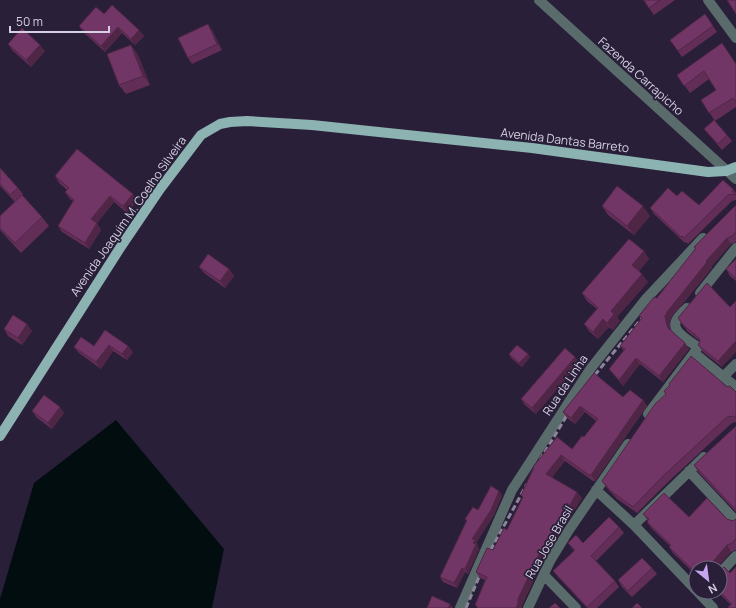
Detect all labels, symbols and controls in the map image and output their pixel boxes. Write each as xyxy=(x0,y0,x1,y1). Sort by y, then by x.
scale bar xyxy=(10,8,109,34)
text: 50 m xyxy=(16,13,43,30)
street label: Fazenda Carrapicho xyxy=(595,33,687,119)
street label: Avenida Dantas Barreto xyxy=(500,124,630,156)
street label: Avenida Joaquim M. Coelho Silveira xyxy=(66,133,190,299)
street label: Rua da Linha xyxy=(538,351,592,419)
street label: Rua Jose Brasil xyxy=(521,502,577,582)
north arrow xyxy=(688,560,728,600)
text: N xyxy=(706,581,720,598)

